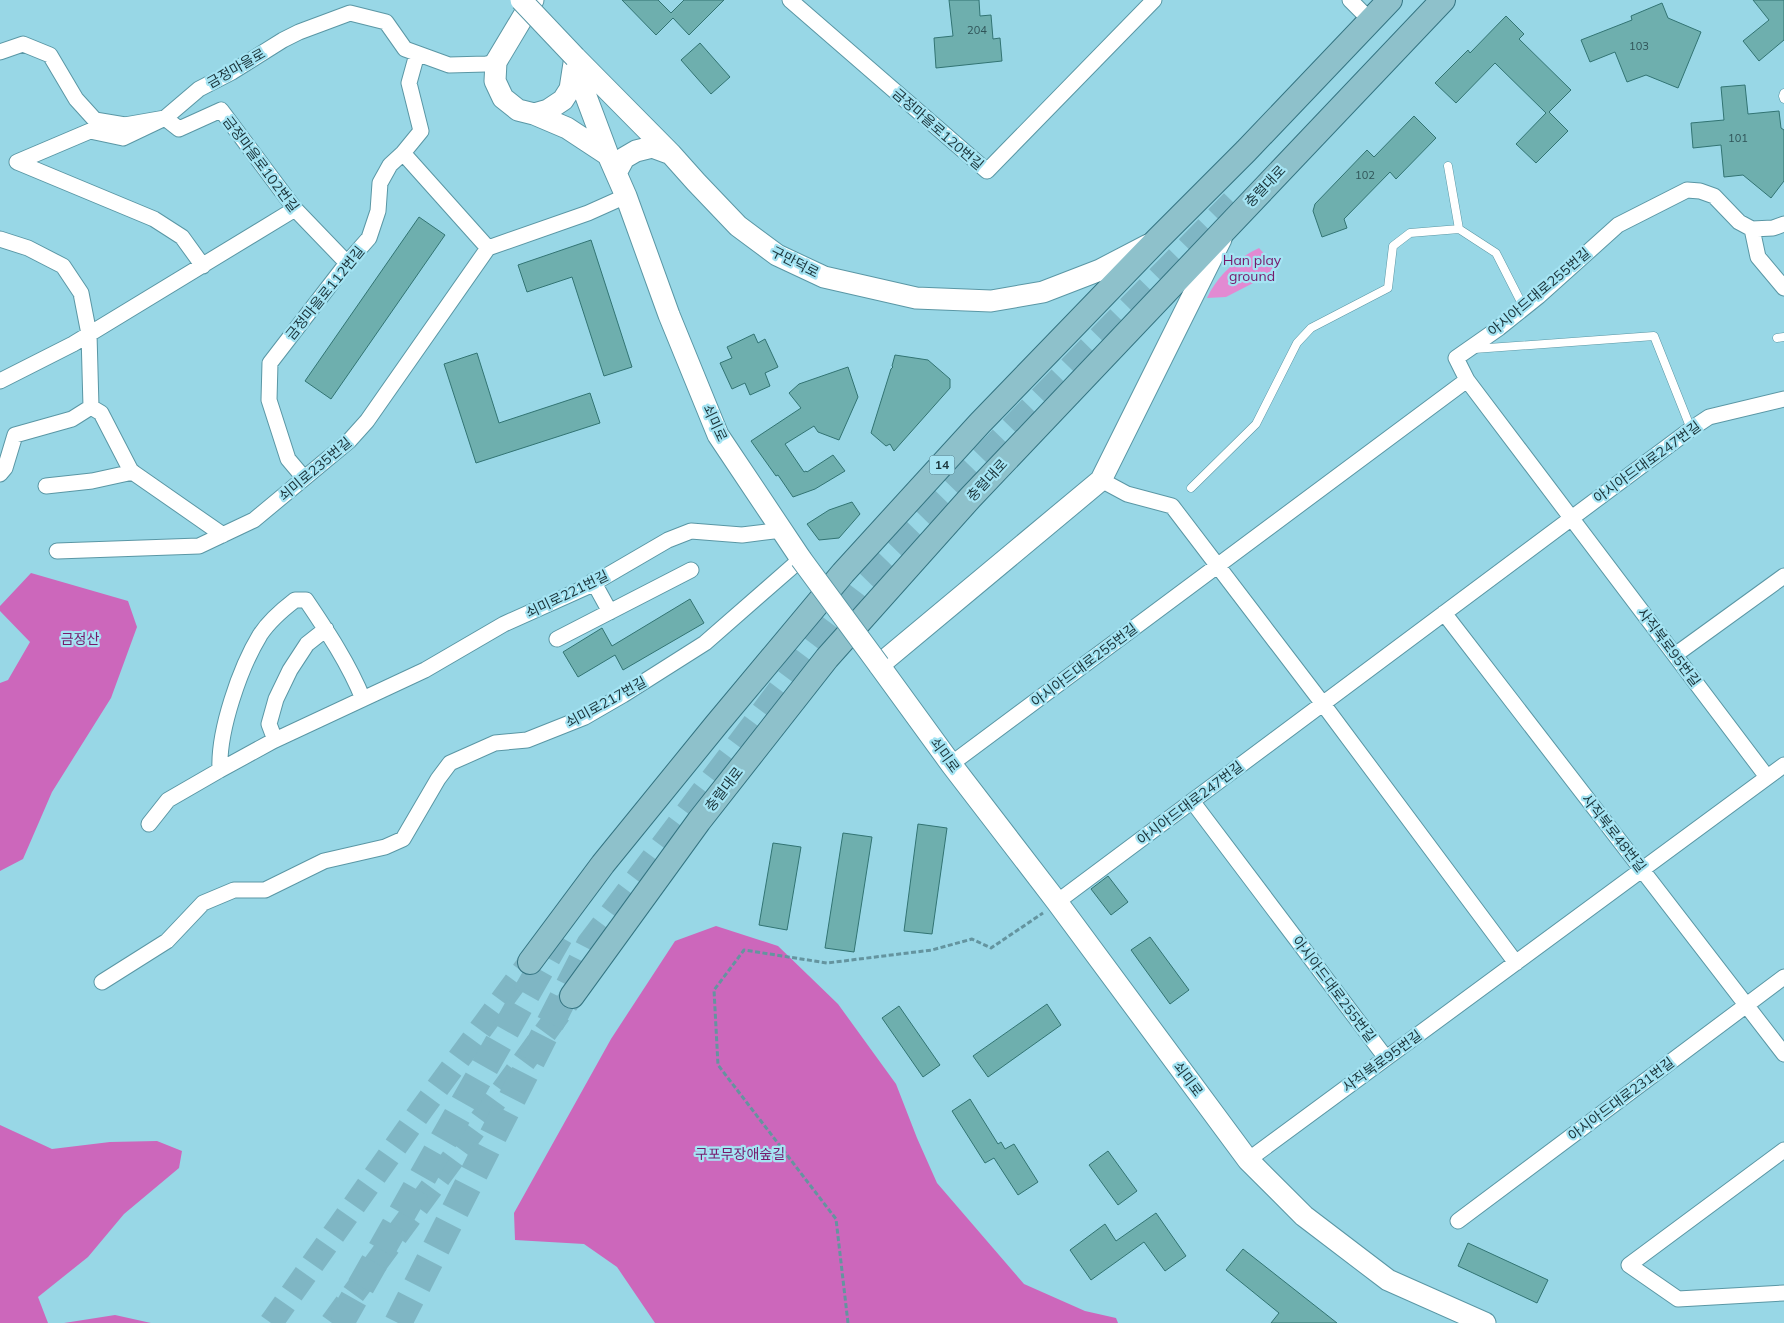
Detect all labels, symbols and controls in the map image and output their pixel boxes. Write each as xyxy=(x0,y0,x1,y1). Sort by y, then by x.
house number: 204 xyxy=(967,23,987,37)
house number: 103 xyxy=(1629,39,1649,53)
street label: 금정마을로 xyxy=(204,44,268,92)
street label: 금정마을로120번길 xyxy=(889,84,987,174)
street label: 금정마을로102번길 xyxy=(219,113,303,215)
house number: 101 xyxy=(1728,131,1748,145)
street label: 충렬대로 xyxy=(1241,161,1289,211)
house number: 102 xyxy=(1355,168,1375,182)
street label: 구만덕로 xyxy=(768,242,822,282)
street label: 금정마을로112번길 xyxy=(282,243,368,343)
street label: 아시아드대로255번길 xyxy=(1484,244,1594,340)
park label: Han play ground xyxy=(1223,251,1282,285)
street label: 쇠미로 xyxy=(699,402,731,444)
street label: 아시아드대로247번길 xyxy=(1590,417,1704,507)
street label: 쇠미로235번길 xyxy=(275,433,355,505)
street label: 충렬대로 xyxy=(963,455,1011,505)
road number: 14 xyxy=(930,456,954,474)
street label: 쇠미로221번길 xyxy=(523,566,611,622)
street label: 사직북로95번길 xyxy=(1633,604,1705,690)
street label: 아시아드대로255번길 xyxy=(1027,619,1141,711)
park label: 금정산 xyxy=(61,630,99,648)
street label: 쇠미로217번길 xyxy=(562,672,650,732)
street label: 쇠미로 xyxy=(926,734,964,776)
street label: 아시아드대로247번길 xyxy=(1133,757,1247,849)
street label: 충렬대로 xyxy=(701,763,747,815)
street label: 사직북로48번길 xyxy=(1578,790,1650,876)
street label: 아시아드대로255번길 xyxy=(1288,932,1380,1046)
street label: 사직북로95번길 xyxy=(1339,1026,1425,1096)
street label: 아시아드대로231번길 xyxy=(1564,1053,1678,1145)
street label: 쇠미로 xyxy=(1169,1058,1207,1100)
park label: 구포무장애숲길 xyxy=(695,1145,785,1163)

